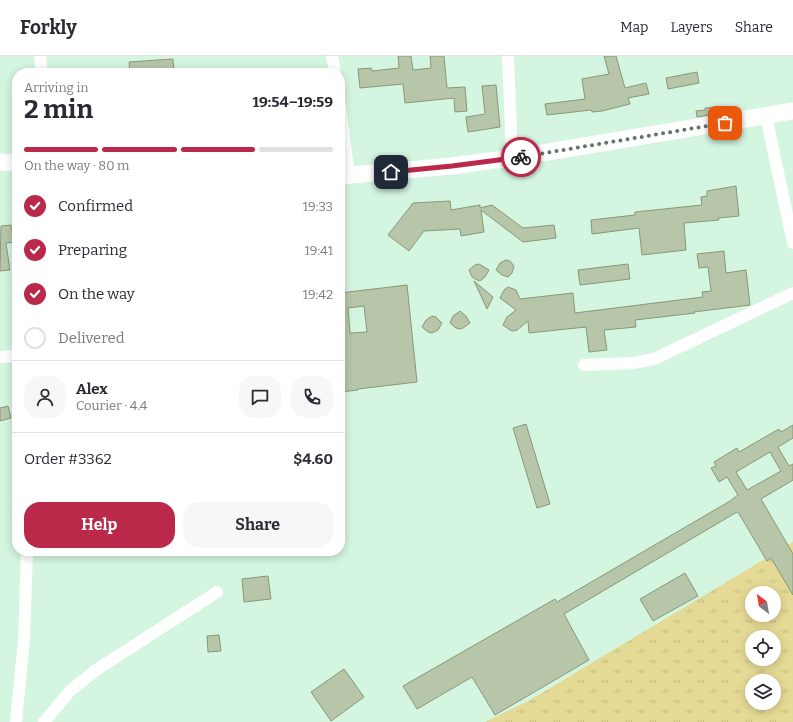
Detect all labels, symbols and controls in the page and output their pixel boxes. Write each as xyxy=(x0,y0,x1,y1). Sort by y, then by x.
text: Forkly xyxy=(20,16,77,39)
text: Map xyxy=(620,19,648,36)
text: Layers xyxy=(670,19,713,36)
text: Share xyxy=(735,19,773,36)
text: Arriving in xyxy=(24,80,89,95)
text: 19:54–19:59 xyxy=(253,93,333,111)
text: 2 min xyxy=(24,94,93,125)
pin xyxy=(708,106,742,140)
icon: bag xyxy=(714,112,736,134)
courier xyxy=(501,137,541,177)
icon: bike xyxy=(510,146,532,168)
pin xyxy=(374,155,408,189)
text: On the way · 80 m xyxy=(24,158,130,173)
icon: home xyxy=(380,161,402,183)
icon: check xyxy=(24,195,46,217)
text: Confirmed xyxy=(58,197,133,215)
text: 19:33 xyxy=(303,199,333,214)
icon: check xyxy=(24,239,46,261)
text: Preparing xyxy=(58,241,127,259)
text: 19:41 xyxy=(304,243,333,258)
icon: check xyxy=(24,283,46,305)
text: On the way xyxy=(58,285,135,303)
text: 19:42 xyxy=(303,287,333,302)
text: Delivered xyxy=(58,329,125,347)
button: person xyxy=(24,376,66,418)
button: chat xyxy=(239,376,281,418)
button: phone xyxy=(291,376,333,418)
text: Alex xyxy=(76,380,108,398)
text: Courier · 4.4 xyxy=(76,398,147,413)
text: Order #3362 xyxy=(24,450,112,468)
text: $4.60 xyxy=(293,450,333,468)
button: Help xyxy=(24,502,175,548)
button: Share xyxy=(183,502,333,548)
north arrow xyxy=(745,586,781,622)
map controls xyxy=(745,586,781,710)
button: locate xyxy=(745,630,781,666)
button: layers xyxy=(745,674,781,710)

